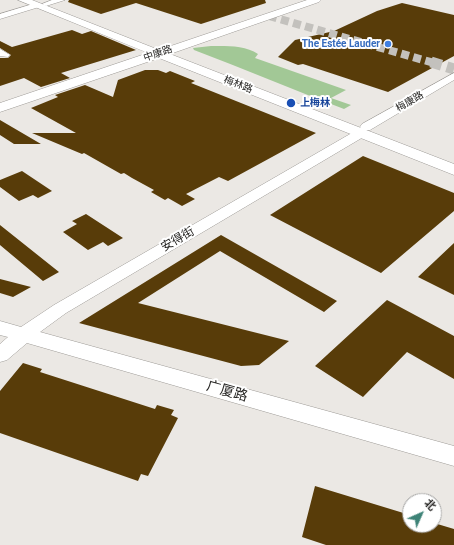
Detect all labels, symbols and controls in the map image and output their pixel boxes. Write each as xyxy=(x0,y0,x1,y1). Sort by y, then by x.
place label: The Estée Lauder xyxy=(302,38,380,50)
marker: The Estée Lauder xyxy=(383,39,393,49)
street label: 中康路 xyxy=(142,43,174,65)
street label: 梅林路 xyxy=(222,74,254,96)
street label: 梅康路 xyxy=(394,89,426,115)
marker: 上梅林 xyxy=(285,97,297,109)
place label: 上梅林 xyxy=(300,97,330,109)
street label: 安得街 xyxy=(159,225,197,255)
street label: 广厦路 xyxy=(204,378,250,406)
north arrow xyxy=(402,493,442,533)
text: 北 xyxy=(422,496,439,513)

